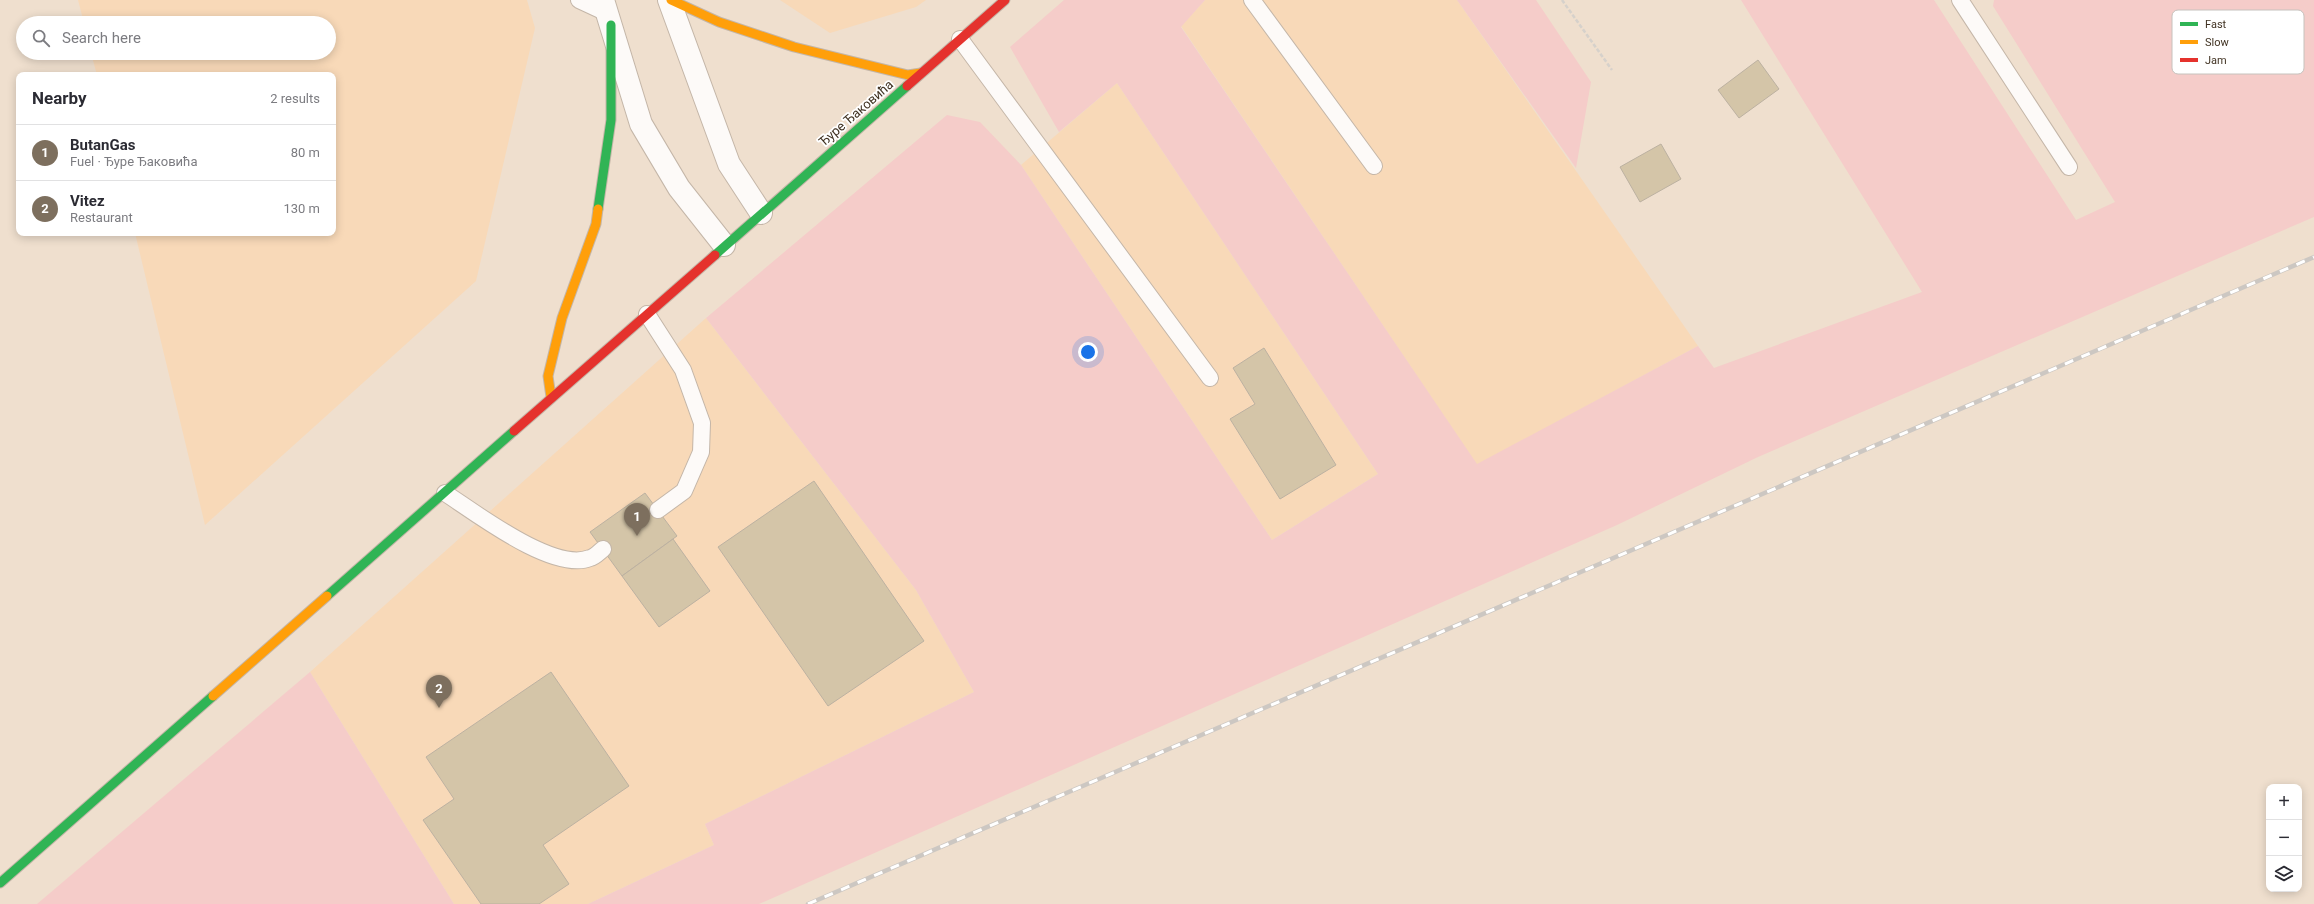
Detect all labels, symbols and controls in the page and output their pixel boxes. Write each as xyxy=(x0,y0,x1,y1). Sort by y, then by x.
legend xyxy=(2172,10,2304,74)
search box xyxy=(16,16,336,60)
text: Fast xyxy=(2205,18,2227,31)
icon: search xyxy=(30,27,52,49)
text: Search here xyxy=(62,29,141,47)
text: Slow xyxy=(2205,36,2229,49)
text: Jam xyxy=(2205,54,2227,67)
street label: Ђуре Ђаковића xyxy=(816,77,896,149)
text: Nearby xyxy=(32,88,87,108)
text: 2 results xyxy=(270,91,320,106)
text: ButanGas xyxy=(70,136,135,154)
text: 1 xyxy=(41,145,49,160)
text: 80 m xyxy=(291,145,320,160)
text: Fuel · Ђуре Ђаковића xyxy=(70,154,198,169)
text: Vitez xyxy=(70,192,105,210)
text: 2 xyxy=(41,201,49,216)
text: 130 m xyxy=(283,201,320,216)
text: Restaurant xyxy=(70,210,133,225)
your location xyxy=(1078,342,1098,362)
pin: 1 xyxy=(624,503,650,536)
pin: 2 xyxy=(426,675,452,708)
map controls xyxy=(2266,784,2302,892)
button: + xyxy=(2266,784,2302,820)
button: − xyxy=(2266,820,2302,856)
button: layers xyxy=(2266,856,2302,892)

